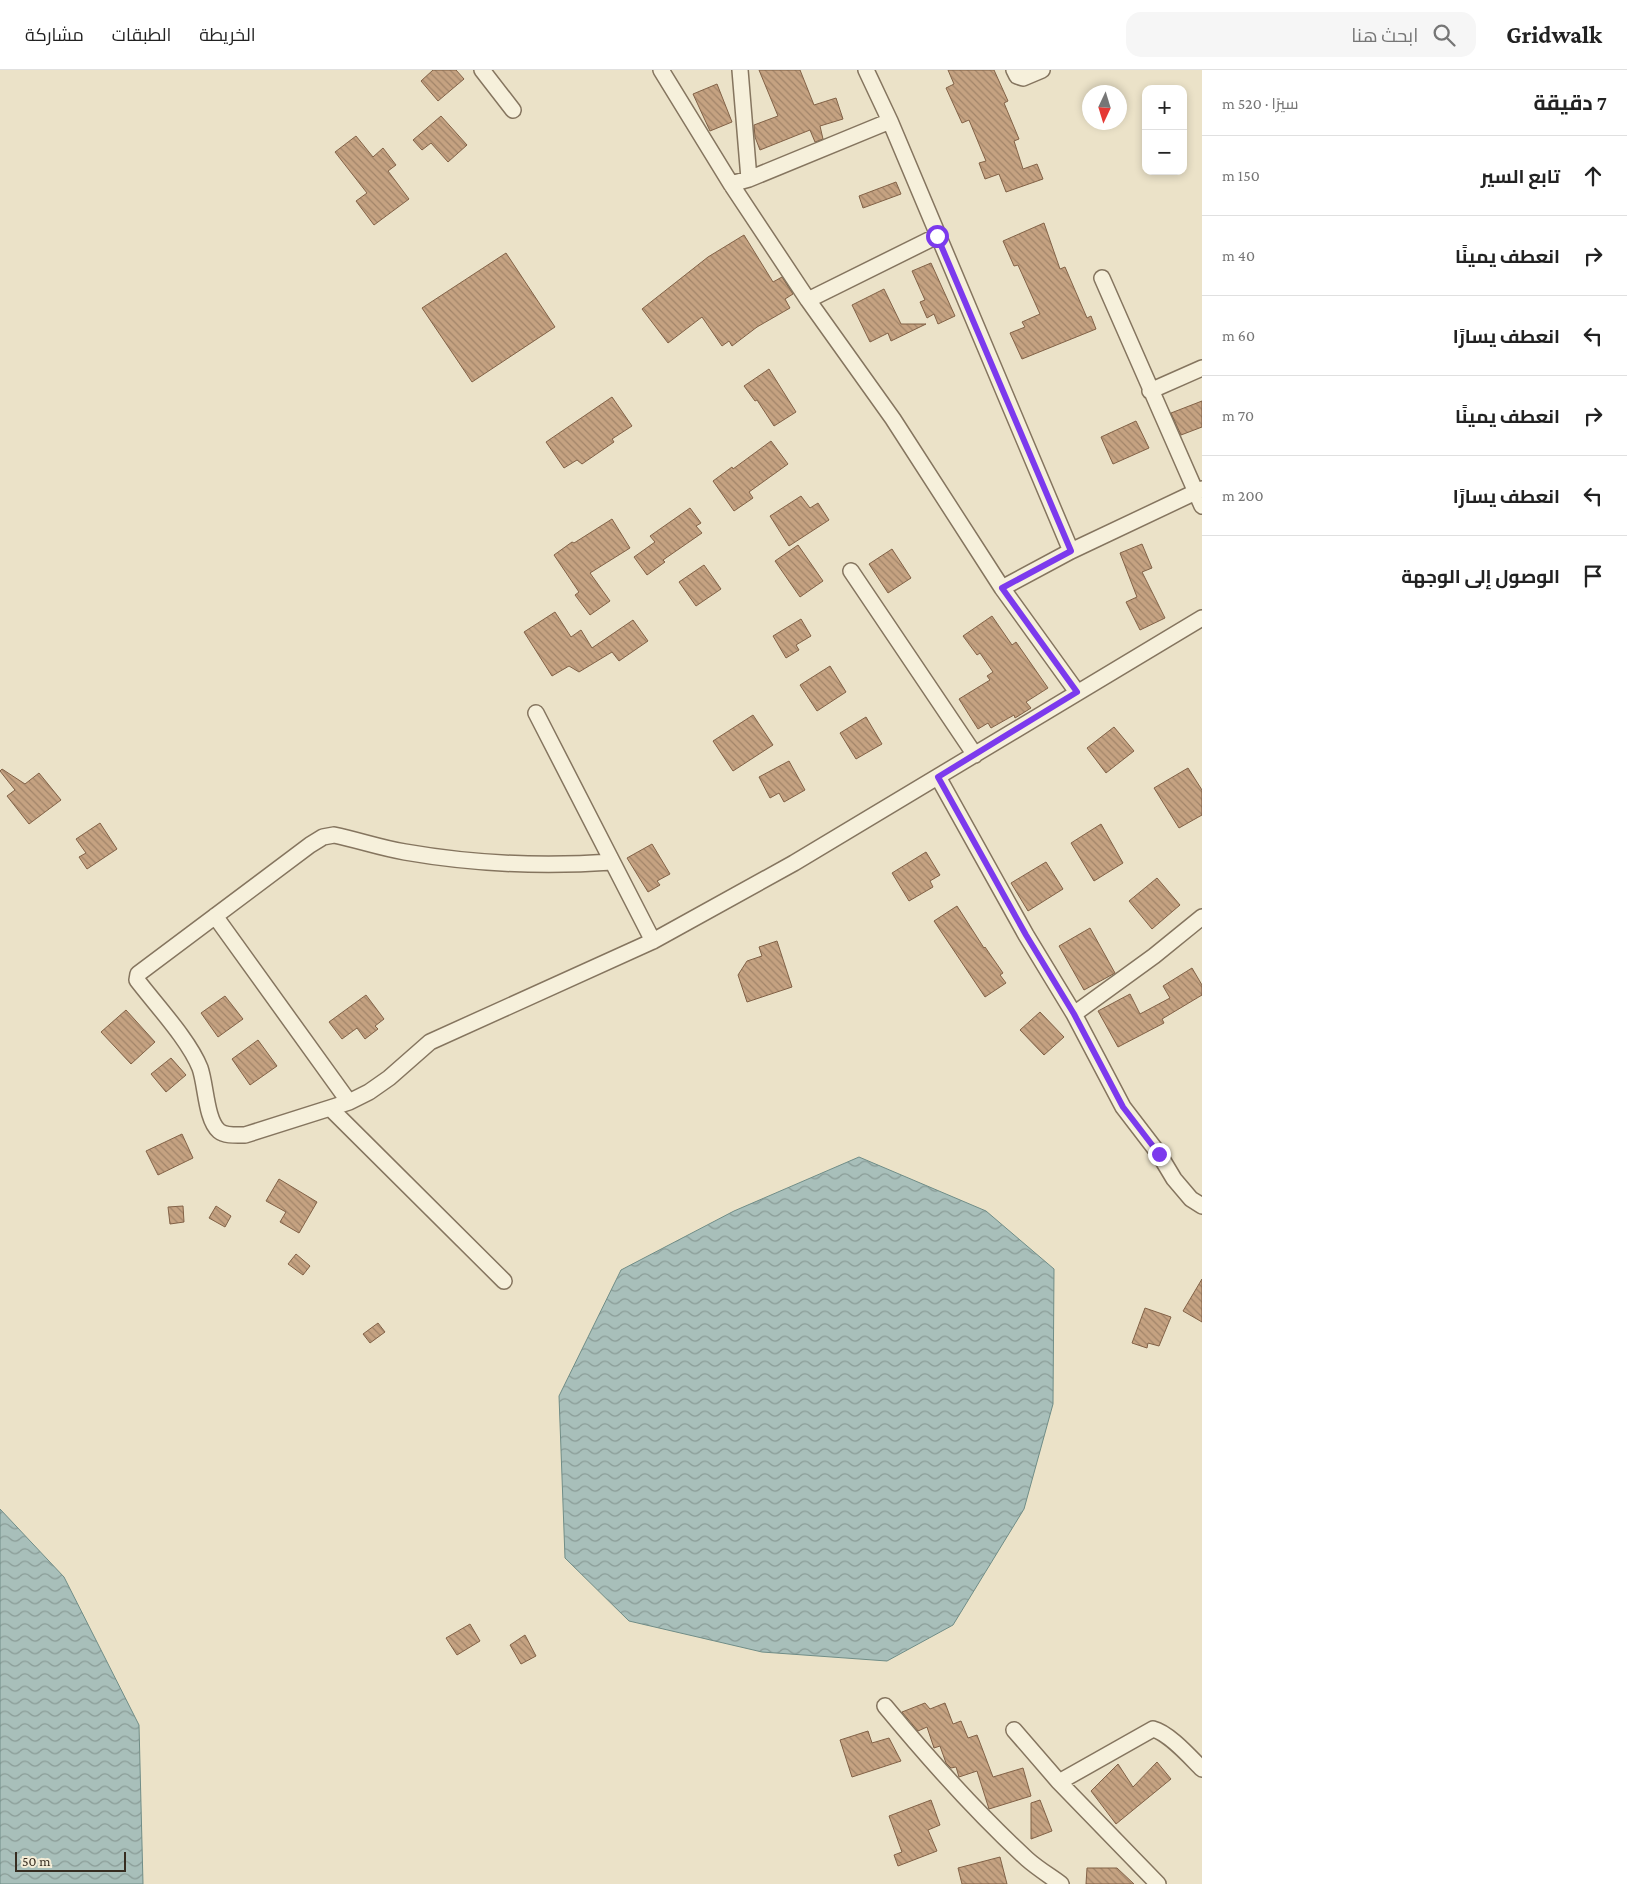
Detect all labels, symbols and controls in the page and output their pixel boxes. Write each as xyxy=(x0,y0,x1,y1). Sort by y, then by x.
search box xyxy=(1126,12,1476,57)
icon: search xyxy=(1430,21,1458,49)
text: Gridwalk xyxy=(1506,21,1602,48)
text: مشاركة xyxy=(25,25,84,45)
text: الطبقات xyxy=(112,25,171,45)
text: الخريطة xyxy=(199,25,256,45)
text: ابحث هنا xyxy=(1351,25,1418,46)
north arrow xyxy=(1082,85,1127,130)
map controls xyxy=(1142,85,1187,175)
button: + xyxy=(1142,85,1187,130)
text: 7 دقيقة xyxy=(1533,91,1607,115)
text: سيرًا · 520 m xyxy=(1222,95,1299,112)
button: − xyxy=(1142,130,1187,175)
icon: ahead xyxy=(1579,162,1607,190)
text: تابع السير xyxy=(1481,166,1560,187)
text: 150 m xyxy=(1222,167,1260,184)
route start xyxy=(926,225,949,248)
icon: right xyxy=(1579,242,1607,270)
text: انعطف يمينًا xyxy=(1455,246,1560,267)
text: 40 m xyxy=(1222,247,1255,264)
icon: left xyxy=(1579,322,1607,350)
text: انعطف يسارًا xyxy=(1453,326,1560,347)
text: 60 m xyxy=(1222,327,1255,344)
icon: right xyxy=(1579,402,1607,430)
text: انعطف يمينًا xyxy=(1455,406,1560,427)
text: 70 m xyxy=(1222,407,1254,424)
icon: left xyxy=(1579,482,1607,510)
text: انعطف يسارًا xyxy=(1453,486,1560,507)
text: 200 m xyxy=(1222,487,1264,504)
icon: arrive xyxy=(1579,562,1607,590)
text: الوصول إلى الوجهة xyxy=(1401,566,1560,587)
route end xyxy=(1148,1143,1171,1166)
scale bar xyxy=(15,1849,126,1872)
text: 50 m xyxy=(22,1853,50,1869)

